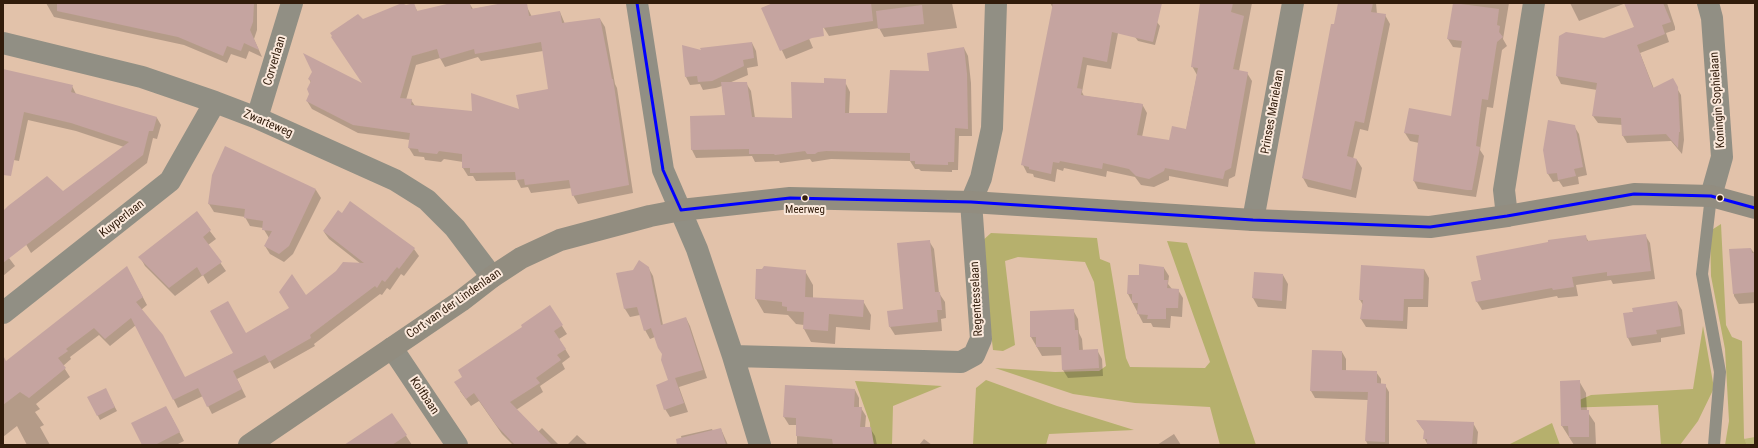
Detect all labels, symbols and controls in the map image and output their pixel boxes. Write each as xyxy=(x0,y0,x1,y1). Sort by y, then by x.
street label: Corverlaan xyxy=(261,35,289,87)
street label: Koningin Sophielaan xyxy=(1707,51,1729,149)
street label: Prinses Marielaan xyxy=(1259,69,1287,155)
street label: Zwarteweg xyxy=(241,107,295,141)
marker: Meerweg xyxy=(800,193,810,203)
unlabelled marker xyxy=(1715,193,1725,203)
street label: Kuyperlaan xyxy=(97,197,147,241)
place label: Meerweg xyxy=(785,203,825,217)
street label: Regentesselaan xyxy=(968,261,986,337)
street label: Cort van der Lindenlaan xyxy=(404,266,504,342)
street label: Kolfbaan xyxy=(406,374,442,418)

